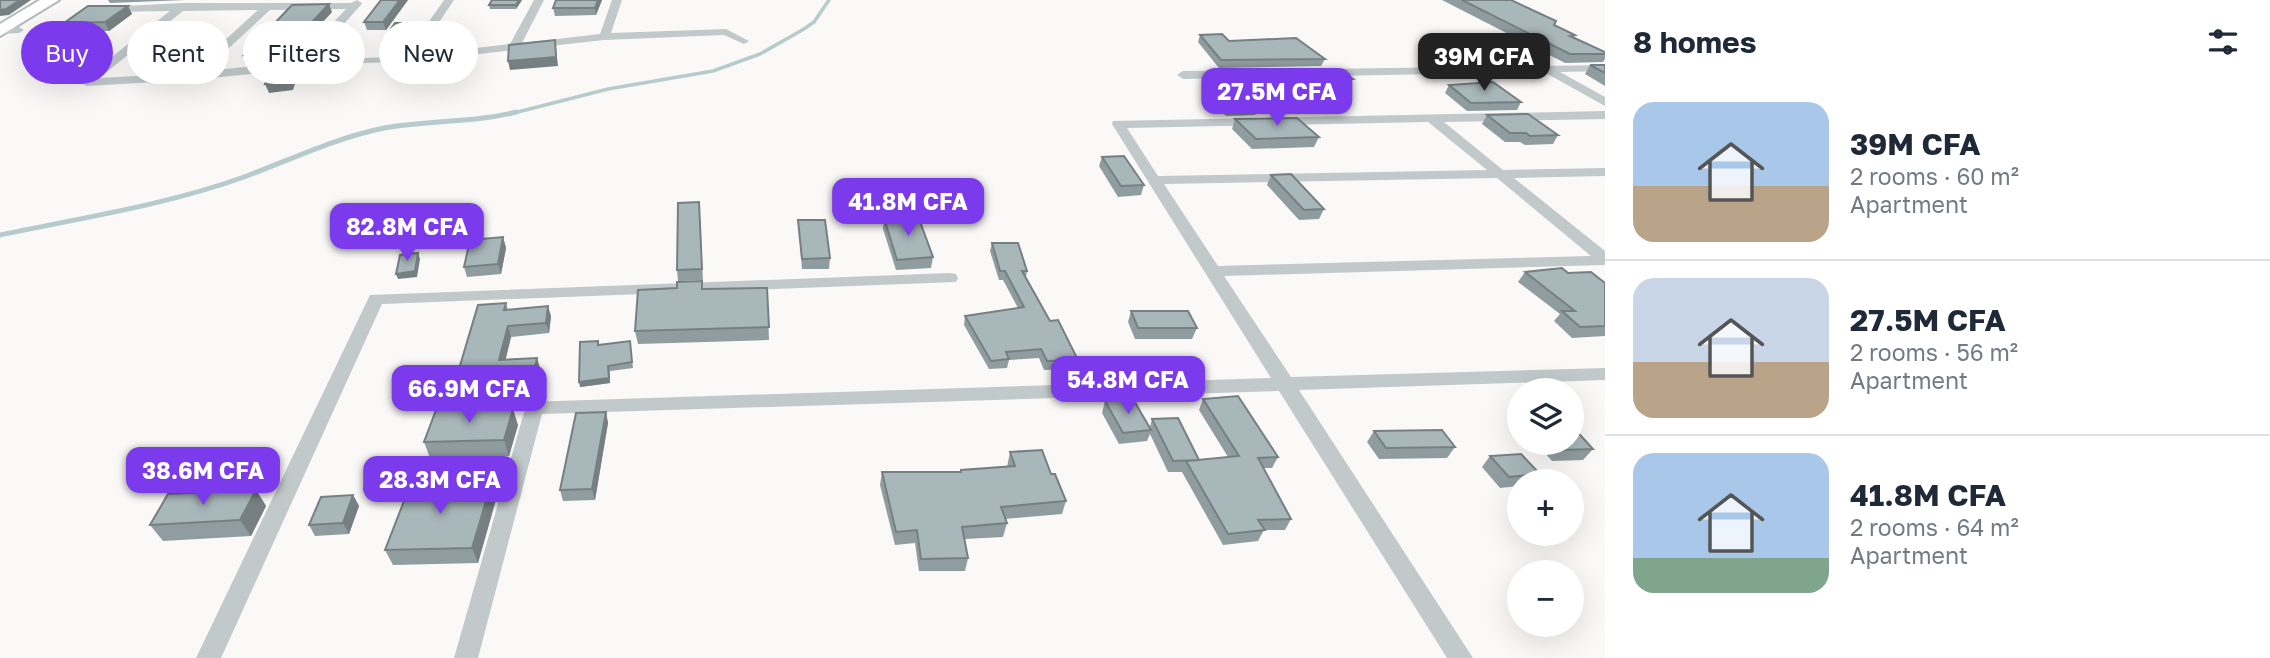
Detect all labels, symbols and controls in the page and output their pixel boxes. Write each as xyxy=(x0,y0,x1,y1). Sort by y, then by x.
chip: Buy xyxy=(21,21,113,84)
chip: Rent xyxy=(127,21,229,84)
chip: Filters xyxy=(243,21,365,84)
chip: New xyxy=(379,21,478,84)
icon: filters xyxy=(2204,23,2242,61)
text: 8 homes xyxy=(1633,24,1757,60)
pin: 39M CFA xyxy=(1419,34,1549,93)
text: 39M CFA xyxy=(1434,42,1534,70)
pin: 27.5M CFA xyxy=(1197,68,1357,128)
text: 27.5M CFA xyxy=(1217,77,1337,105)
text: 39M CFA xyxy=(1850,126,1981,162)
icon: home xyxy=(1689,130,1773,214)
text: 2 rooms · 60 m² xyxy=(1850,162,2019,190)
pin: 41.8M CFA xyxy=(828,178,988,238)
text: 41.8M CFA xyxy=(848,187,968,215)
text: Apartment xyxy=(1850,190,1968,218)
pin: 82.8M CFA xyxy=(327,204,487,263)
text: 82.8M CFA xyxy=(346,212,468,240)
text: 27.5M CFA xyxy=(1850,302,2006,338)
icon: home xyxy=(1689,306,1773,390)
text: 2 rooms · 56 m² xyxy=(1850,338,2018,366)
pin: 54.8M CFA xyxy=(1048,356,1208,416)
text: 54.8M CFA xyxy=(1067,365,1189,393)
pin: 66.9M CFA xyxy=(389,366,549,425)
text: Apartment xyxy=(1850,366,1968,394)
text: 66.9M CFA xyxy=(408,374,530,402)
map controls xyxy=(1507,378,1584,637)
button: layers xyxy=(1507,378,1584,455)
pin: 38.6M CFA xyxy=(123,448,283,507)
text: 38.6M CFA xyxy=(142,456,264,484)
pin: 28.3M CFA xyxy=(360,456,520,516)
text: 28.3M CFA xyxy=(379,465,501,493)
button: + xyxy=(1507,469,1584,546)
text: 41.8M CFA xyxy=(1850,477,2006,513)
icon: home xyxy=(1689,481,1773,565)
text: 2 rooms · 64 m² xyxy=(1850,513,2019,541)
text: Apartment xyxy=(1850,541,1968,569)
button: − xyxy=(1507,560,1584,637)

